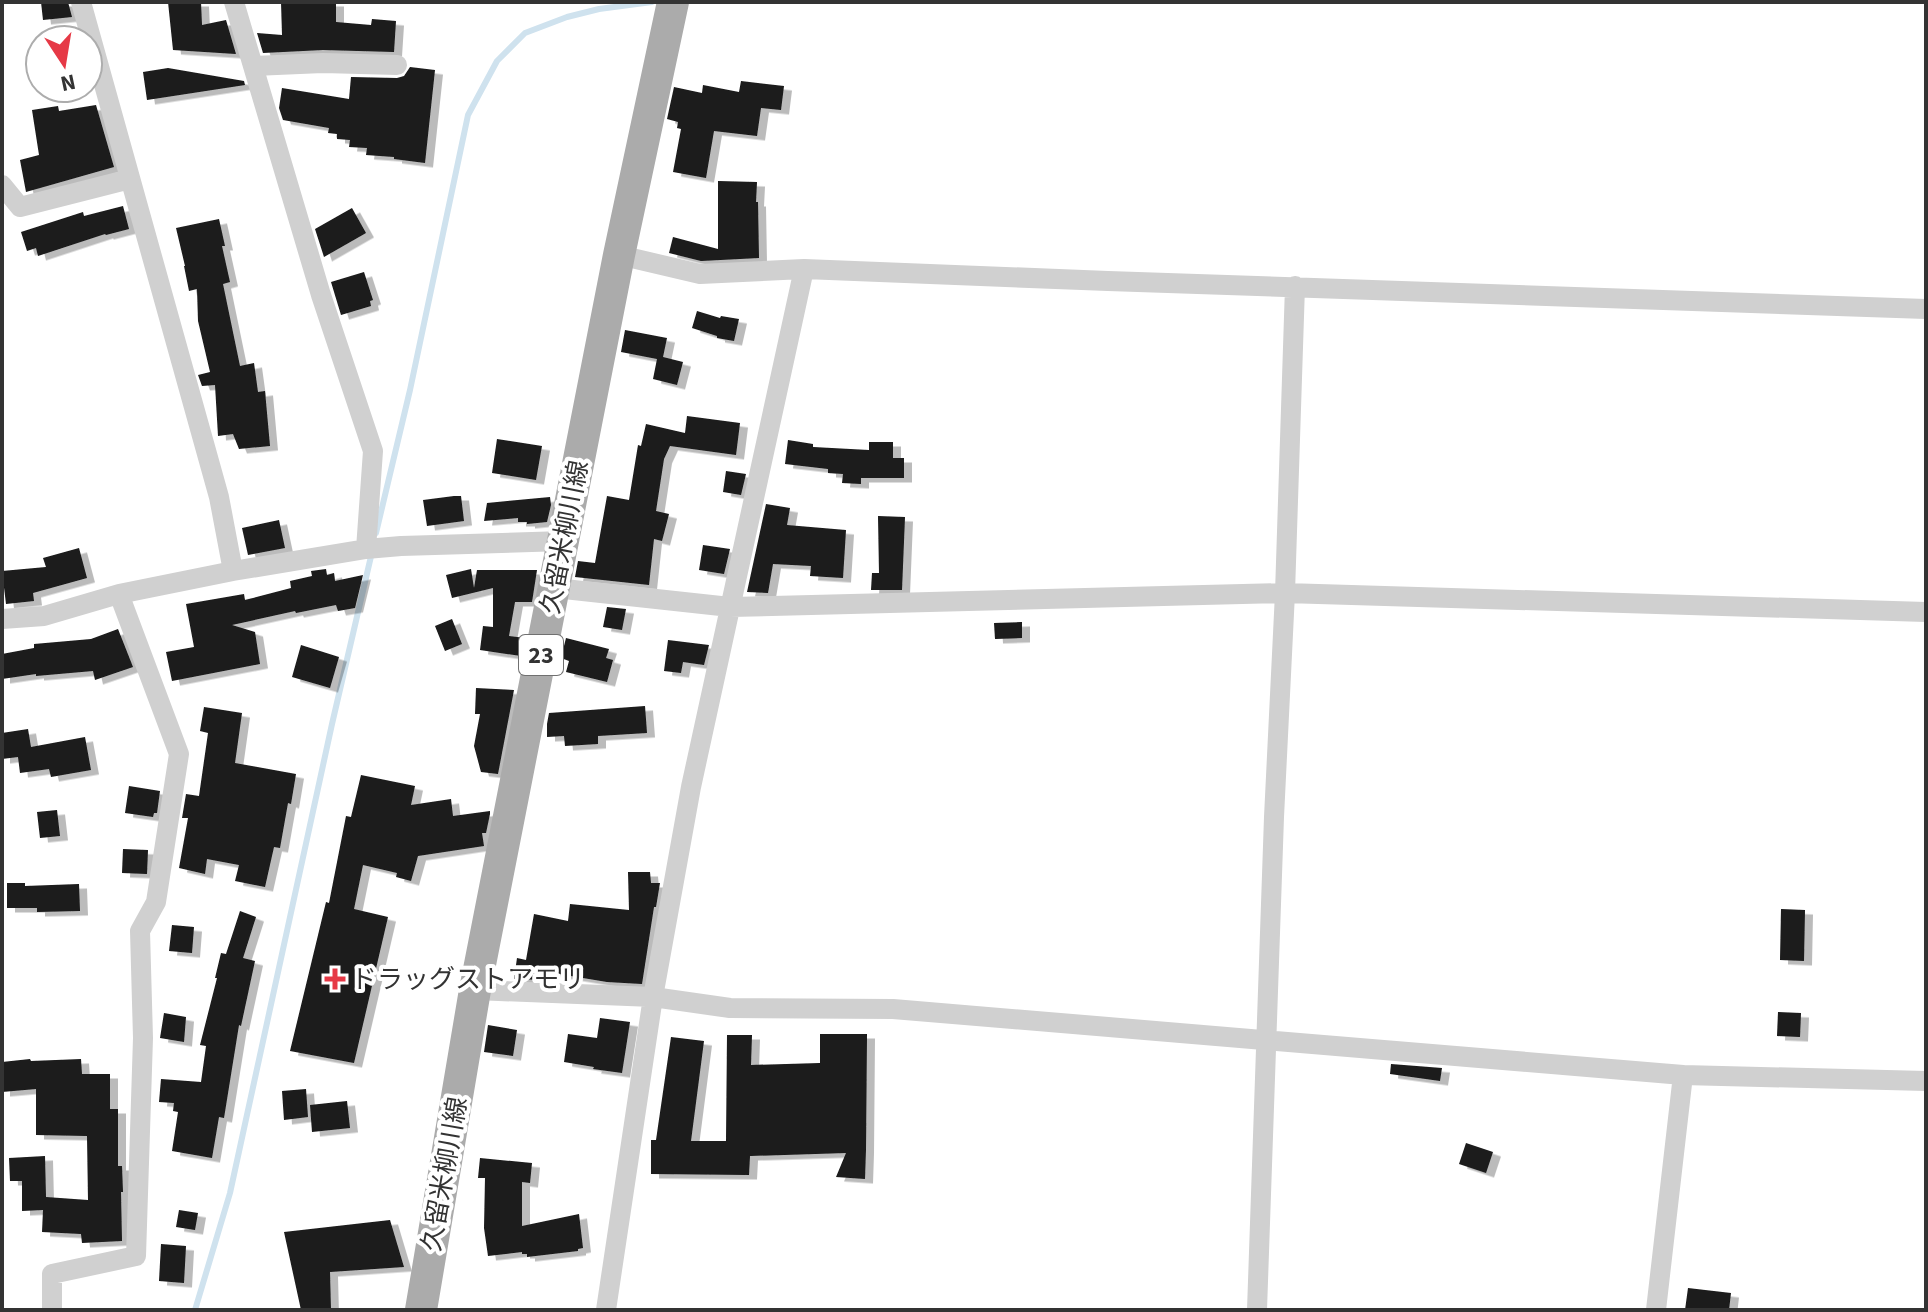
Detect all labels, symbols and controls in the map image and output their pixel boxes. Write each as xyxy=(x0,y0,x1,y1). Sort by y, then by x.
north arrow xyxy=(24,24,104,104)
text: N xyxy=(57,65,78,100)
street label: 久留米柳川線 xyxy=(531,457,598,617)
road number: 23 xyxy=(519,635,563,675)
place label: ドラッグストアモリ xyxy=(351,961,585,998)
marker: ドラッグストアモリ xyxy=(326,970,344,988)
street label: 久留米柳川線 xyxy=(413,1094,476,1254)

